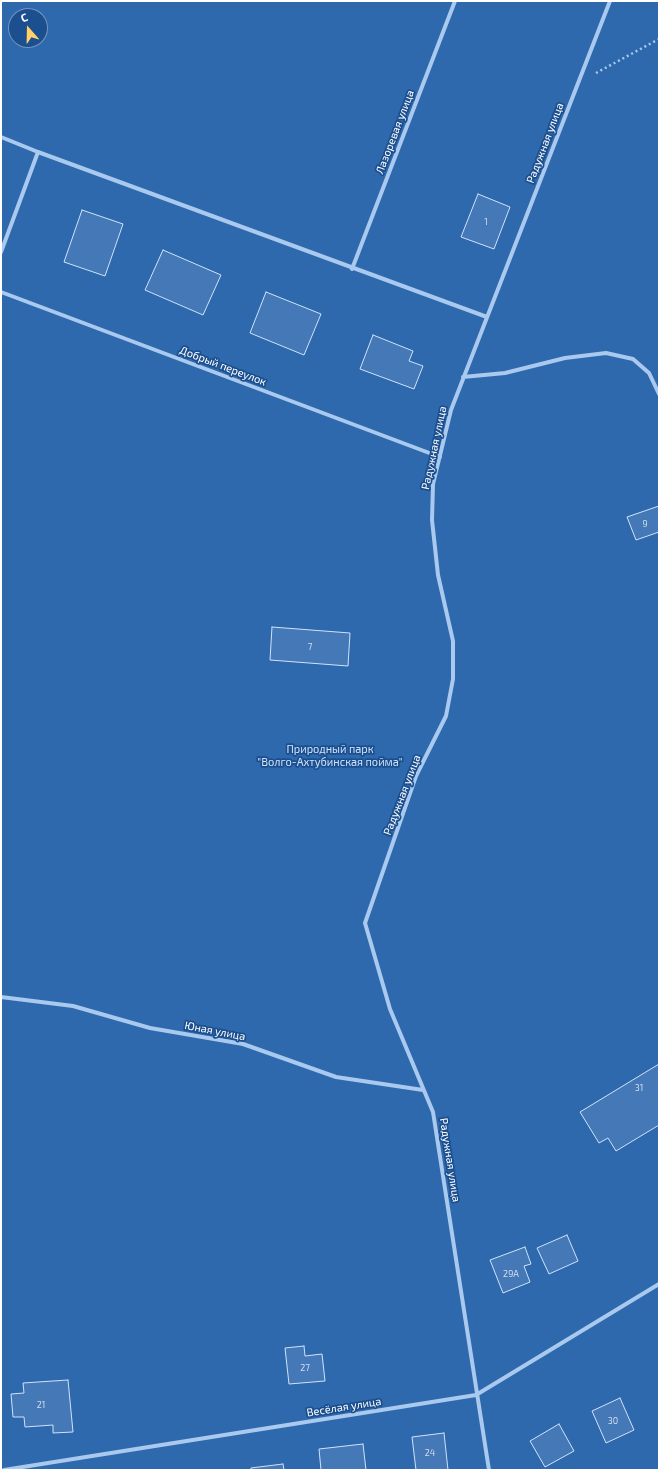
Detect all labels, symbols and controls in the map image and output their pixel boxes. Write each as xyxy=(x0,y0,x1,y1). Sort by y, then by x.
north arrow xyxy=(8,8,48,48)
text: С xyxy=(19,10,29,24)
street label: Лазоревая улица xyxy=(373,88,417,176)
street label: Радужная улица xyxy=(524,101,566,185)
house number: 1 xyxy=(484,217,488,227)
street label: Добрый переулок xyxy=(178,343,268,389)
street label: Радужная улица xyxy=(419,405,449,491)
house number: 9 xyxy=(642,519,648,529)
house number: 7 xyxy=(308,642,312,652)
park label: Природный парк "Волго-Ахтубинская пойма" xyxy=(257,742,403,768)
street label: Радужная улица xyxy=(381,753,423,837)
street label: Юная улица xyxy=(183,1019,247,1043)
house number: 31 xyxy=(635,1083,643,1093)
street label: Радужная улица xyxy=(437,1117,463,1203)
house number: 29А xyxy=(503,1269,519,1279)
house number: 27 xyxy=(300,1363,310,1373)
street label: Весёлая улица xyxy=(306,1395,382,1419)
house number: 21 xyxy=(37,1400,45,1410)
house number: 30 xyxy=(608,1416,618,1426)
house number: 24 xyxy=(425,1448,435,1458)

